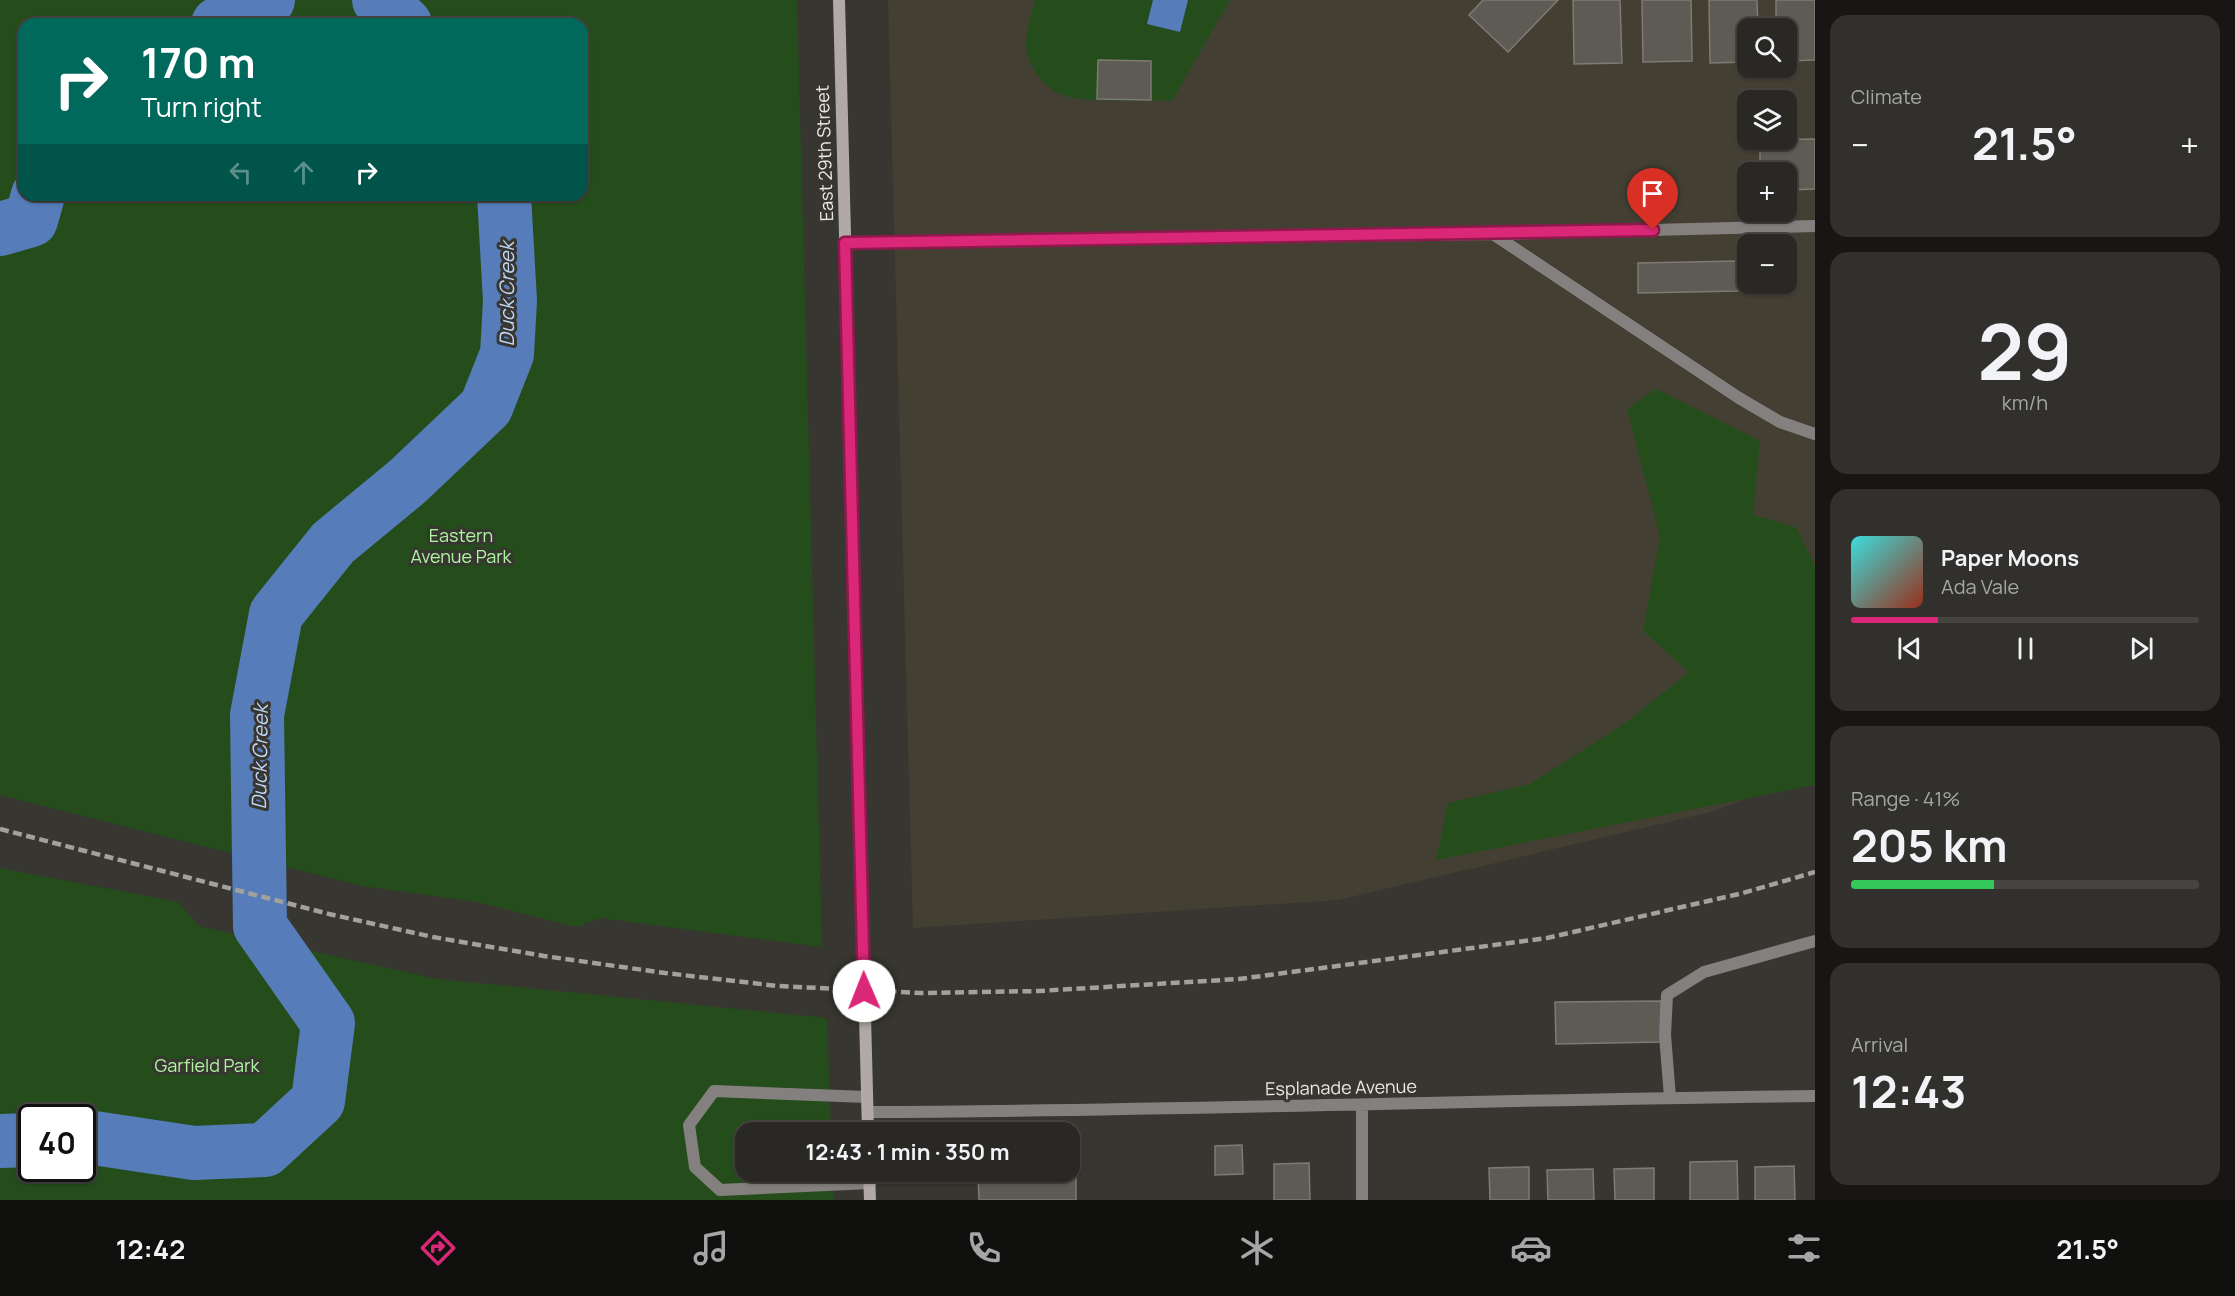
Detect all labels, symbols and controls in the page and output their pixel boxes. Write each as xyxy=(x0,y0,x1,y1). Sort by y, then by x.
map controls xyxy=(1737,18,1797,294)
button: search xyxy=(1737,18,1797,78)
text: 170 m xyxy=(141,33,256,91)
icon: right xyxy=(42,42,120,120)
text: Climate xyxy=(1851,83,1922,110)
street label: East 29th Street xyxy=(810,84,838,222)
text: Turn right xyxy=(141,88,262,125)
button: layers xyxy=(1737,90,1797,150)
text: 21.5° xyxy=(1972,112,2077,174)
text: − xyxy=(1851,122,1869,167)
text: + xyxy=(2180,122,2199,167)
icon: left xyxy=(224,156,257,189)
icon: ahead xyxy=(287,156,320,189)
icon: right xyxy=(350,156,383,189)
button: + xyxy=(1737,162,1797,222)
pin xyxy=(1627,168,1678,230)
icon: arrive xyxy=(1636,177,1669,210)
button: − xyxy=(1737,234,1797,294)
water label: Duck Creek xyxy=(493,238,520,346)
text: 29 xyxy=(1978,297,2072,403)
text: km/h xyxy=(2002,389,2048,416)
park label: Eastern Avenue Park xyxy=(410,523,513,568)
text: Paper Moons xyxy=(1941,543,2079,573)
text: Ada Vale xyxy=(1941,573,2019,600)
icon: previous xyxy=(1893,632,1926,665)
icon: pause xyxy=(2009,632,2042,665)
icon: next xyxy=(2125,632,2158,665)
water label: Duck Creek xyxy=(245,701,274,810)
text: Range · 41% xyxy=(1851,785,1960,812)
text: 205 km xyxy=(1851,814,2007,876)
position arrow xyxy=(832,959,896,1023)
text: Arrival xyxy=(1851,1031,1908,1058)
park label: Garfield Park xyxy=(155,1053,261,1077)
text: 12:43 xyxy=(1851,1060,1966,1122)
street label: Esplanade Avenue xyxy=(1265,1074,1417,1100)
speed limit sign: 40 xyxy=(18,1104,96,1182)
text: 12:43 · 1 min · 350 m xyxy=(806,1137,1009,1167)
icon: directions xyxy=(417,1227,459,1269)
icon: music xyxy=(690,1227,732,1269)
icon: phone xyxy=(963,1227,1005,1269)
icon: climate xyxy=(1236,1227,1278,1269)
icon: car xyxy=(1510,1227,1552,1269)
icon: filters xyxy=(1783,1227,1825,1269)
text: 12:42 xyxy=(116,1230,185,1267)
text: 21.5° xyxy=(2056,1230,2119,1267)

